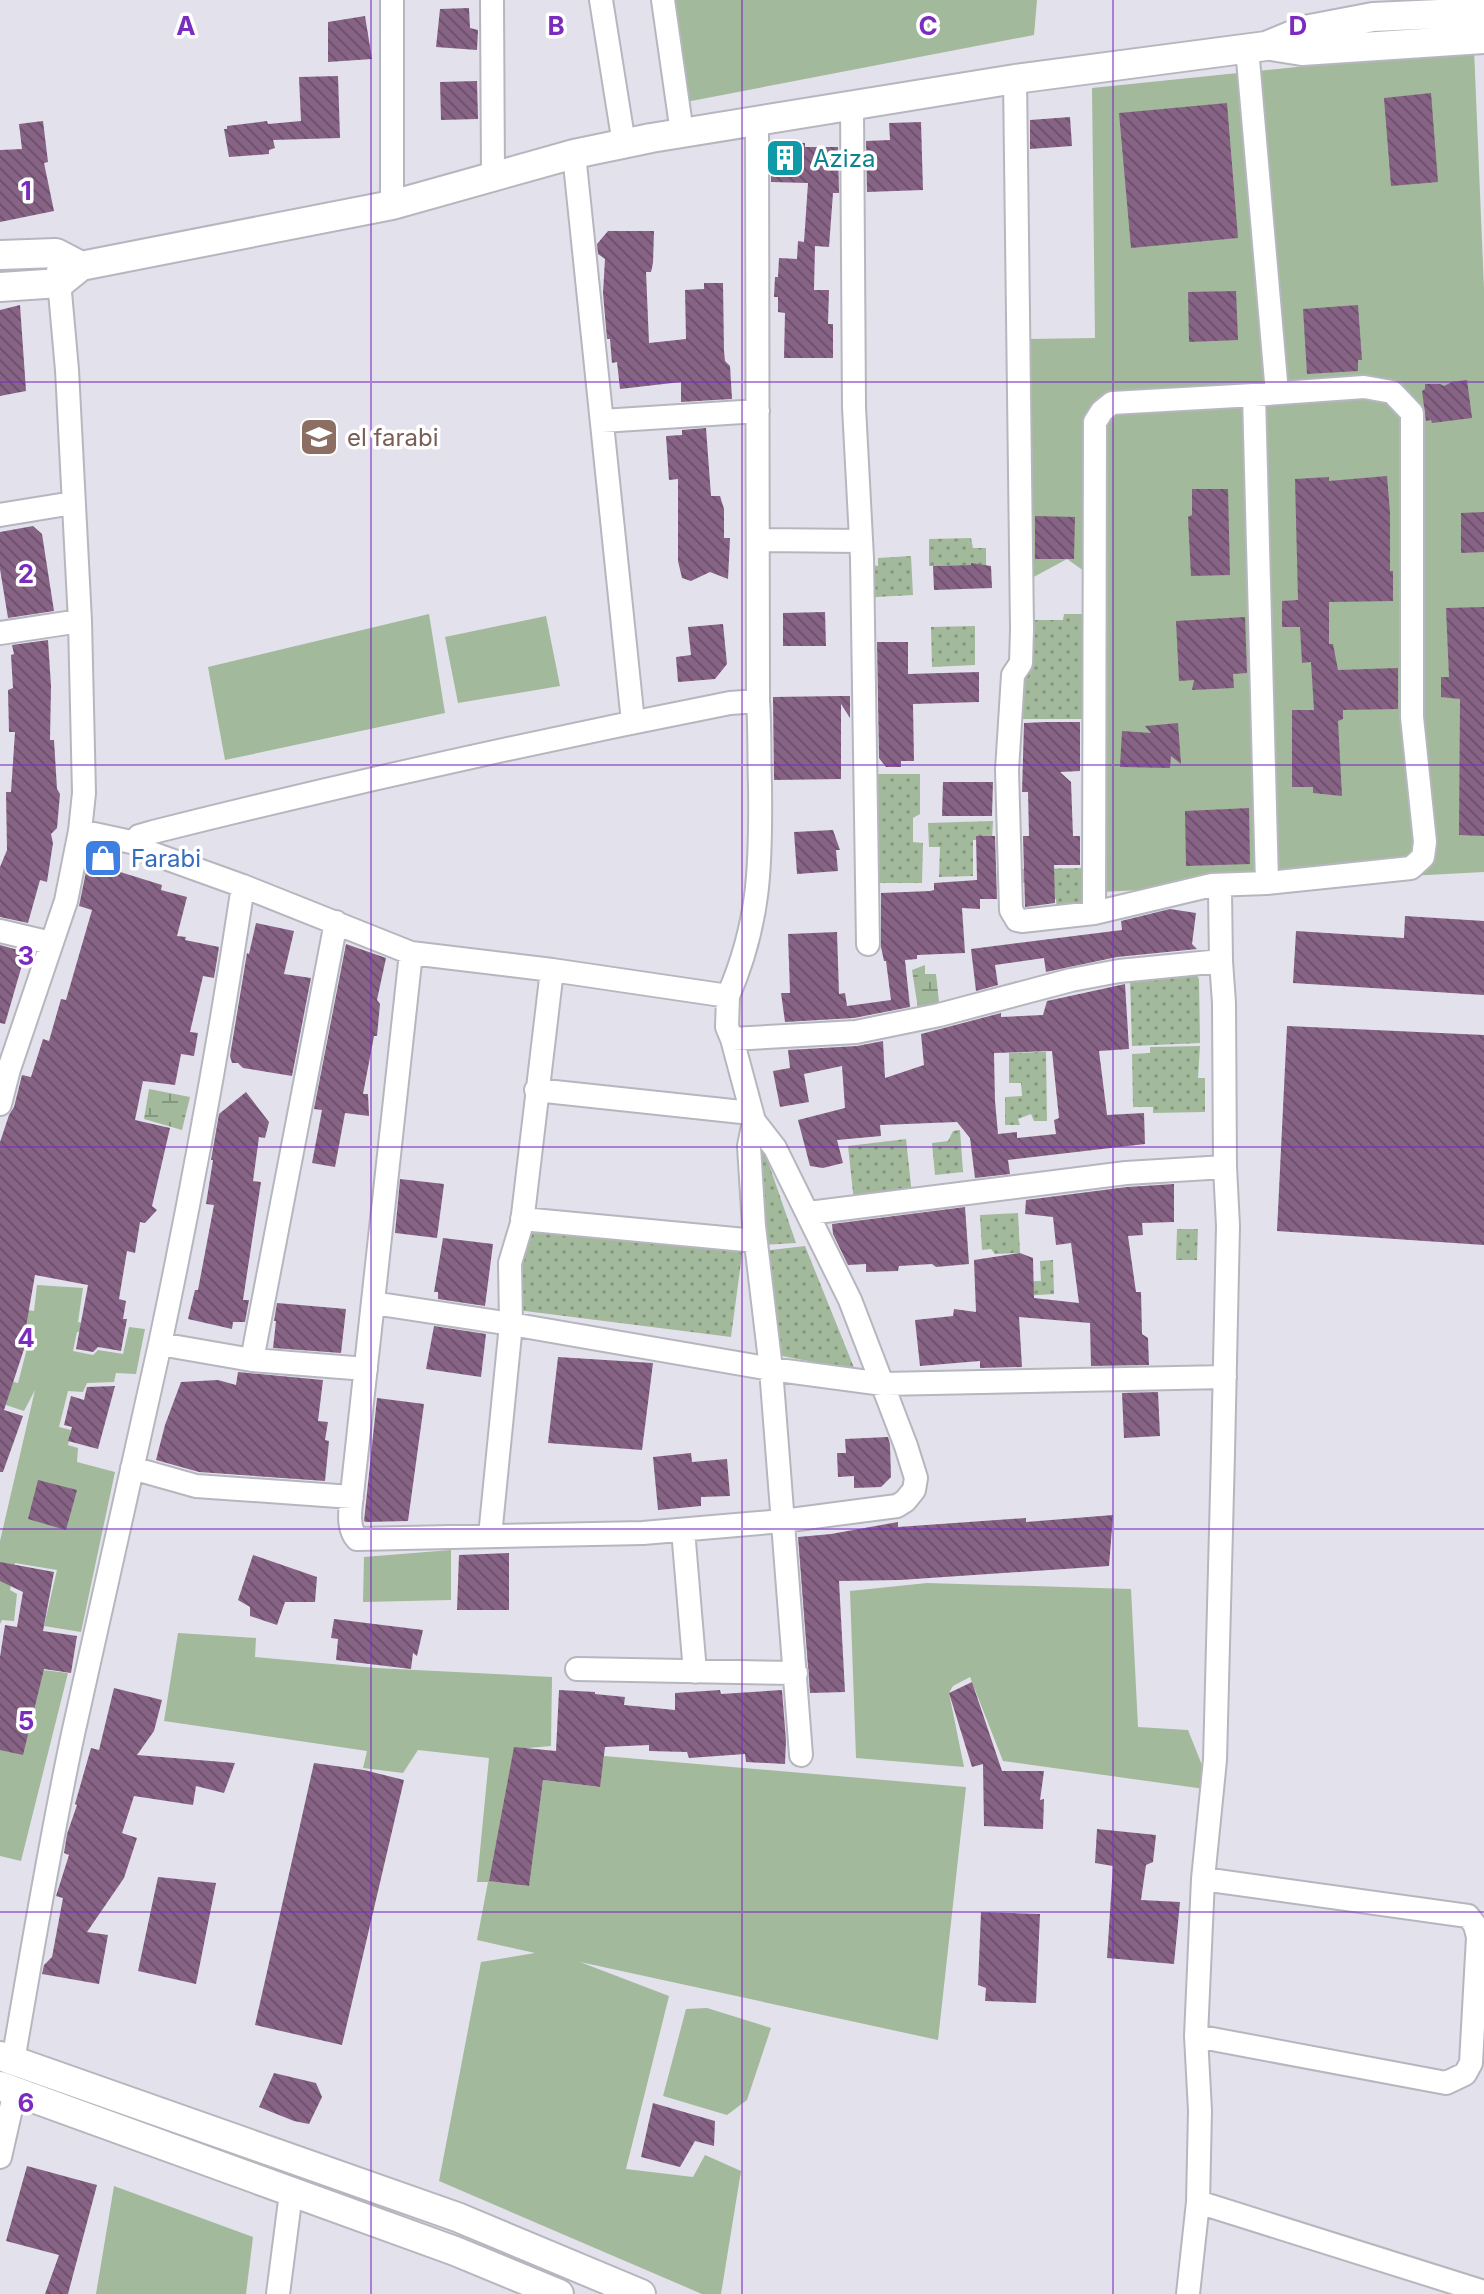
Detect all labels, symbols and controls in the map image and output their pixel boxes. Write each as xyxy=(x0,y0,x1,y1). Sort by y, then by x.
text: A xyxy=(176,10,196,41)
text: B xyxy=(547,10,565,41)
text: C xyxy=(918,10,938,41)
text: D xyxy=(1289,10,1307,41)
building icon: Aziza xyxy=(764,137,806,179)
place label: Aziza xyxy=(813,144,875,173)
text: 1 xyxy=(20,175,32,206)
school or university icon: el farabi xyxy=(298,416,340,458)
place label: el farabi xyxy=(347,423,439,452)
text: 2 xyxy=(18,558,34,589)
shop icon: Farabi xyxy=(82,837,124,879)
place label: Farabi xyxy=(131,844,201,873)
text: 3 xyxy=(18,940,34,971)
text: 4 xyxy=(17,1322,35,1353)
text: 5 xyxy=(18,1705,34,1736)
text: 6 xyxy=(18,2087,34,2118)

